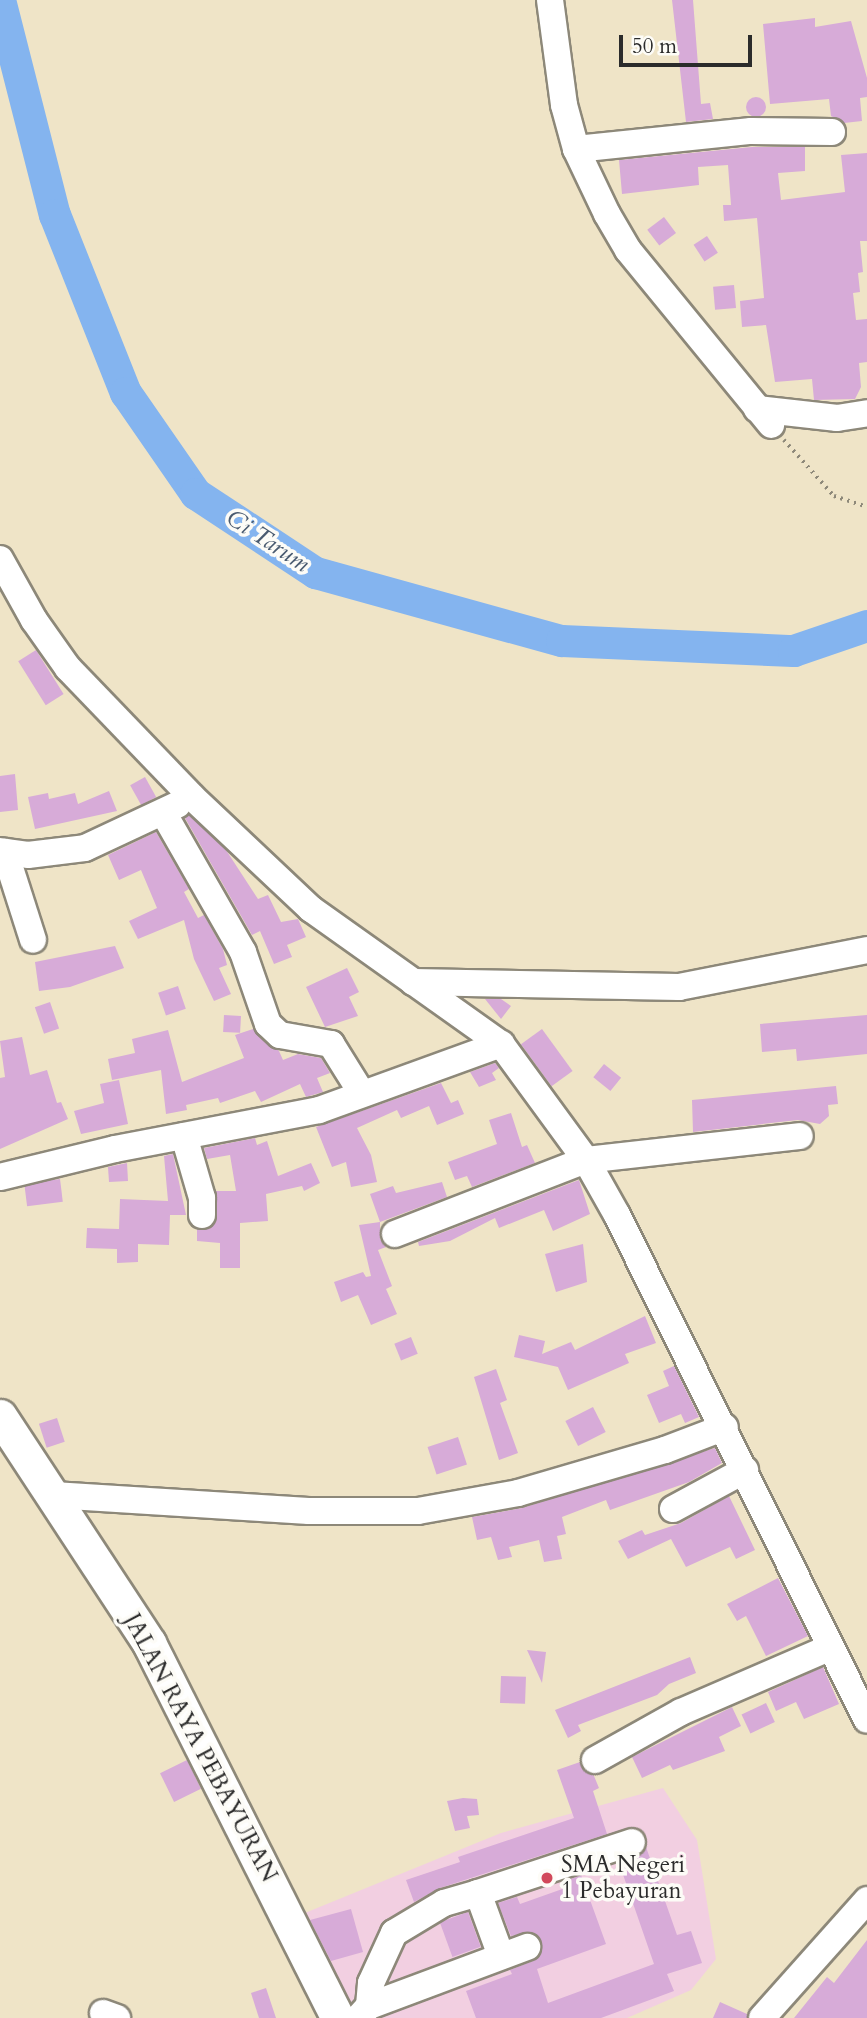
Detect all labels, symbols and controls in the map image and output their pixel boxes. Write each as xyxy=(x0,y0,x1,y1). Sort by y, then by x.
scale bar xyxy=(622,21,755,65)
text: 50 m xyxy=(632,32,677,61)
water label: Ci Tarum xyxy=(221,503,315,579)
street label: JALAN RAYA PEBAYURAN xyxy=(117,1609,283,1887)
place label: SMA Negeri 1 Pebayuran xyxy=(561,1851,685,1905)
marker: SMA Negeri 1 Pebayuran xyxy=(539,1870,555,1886)

